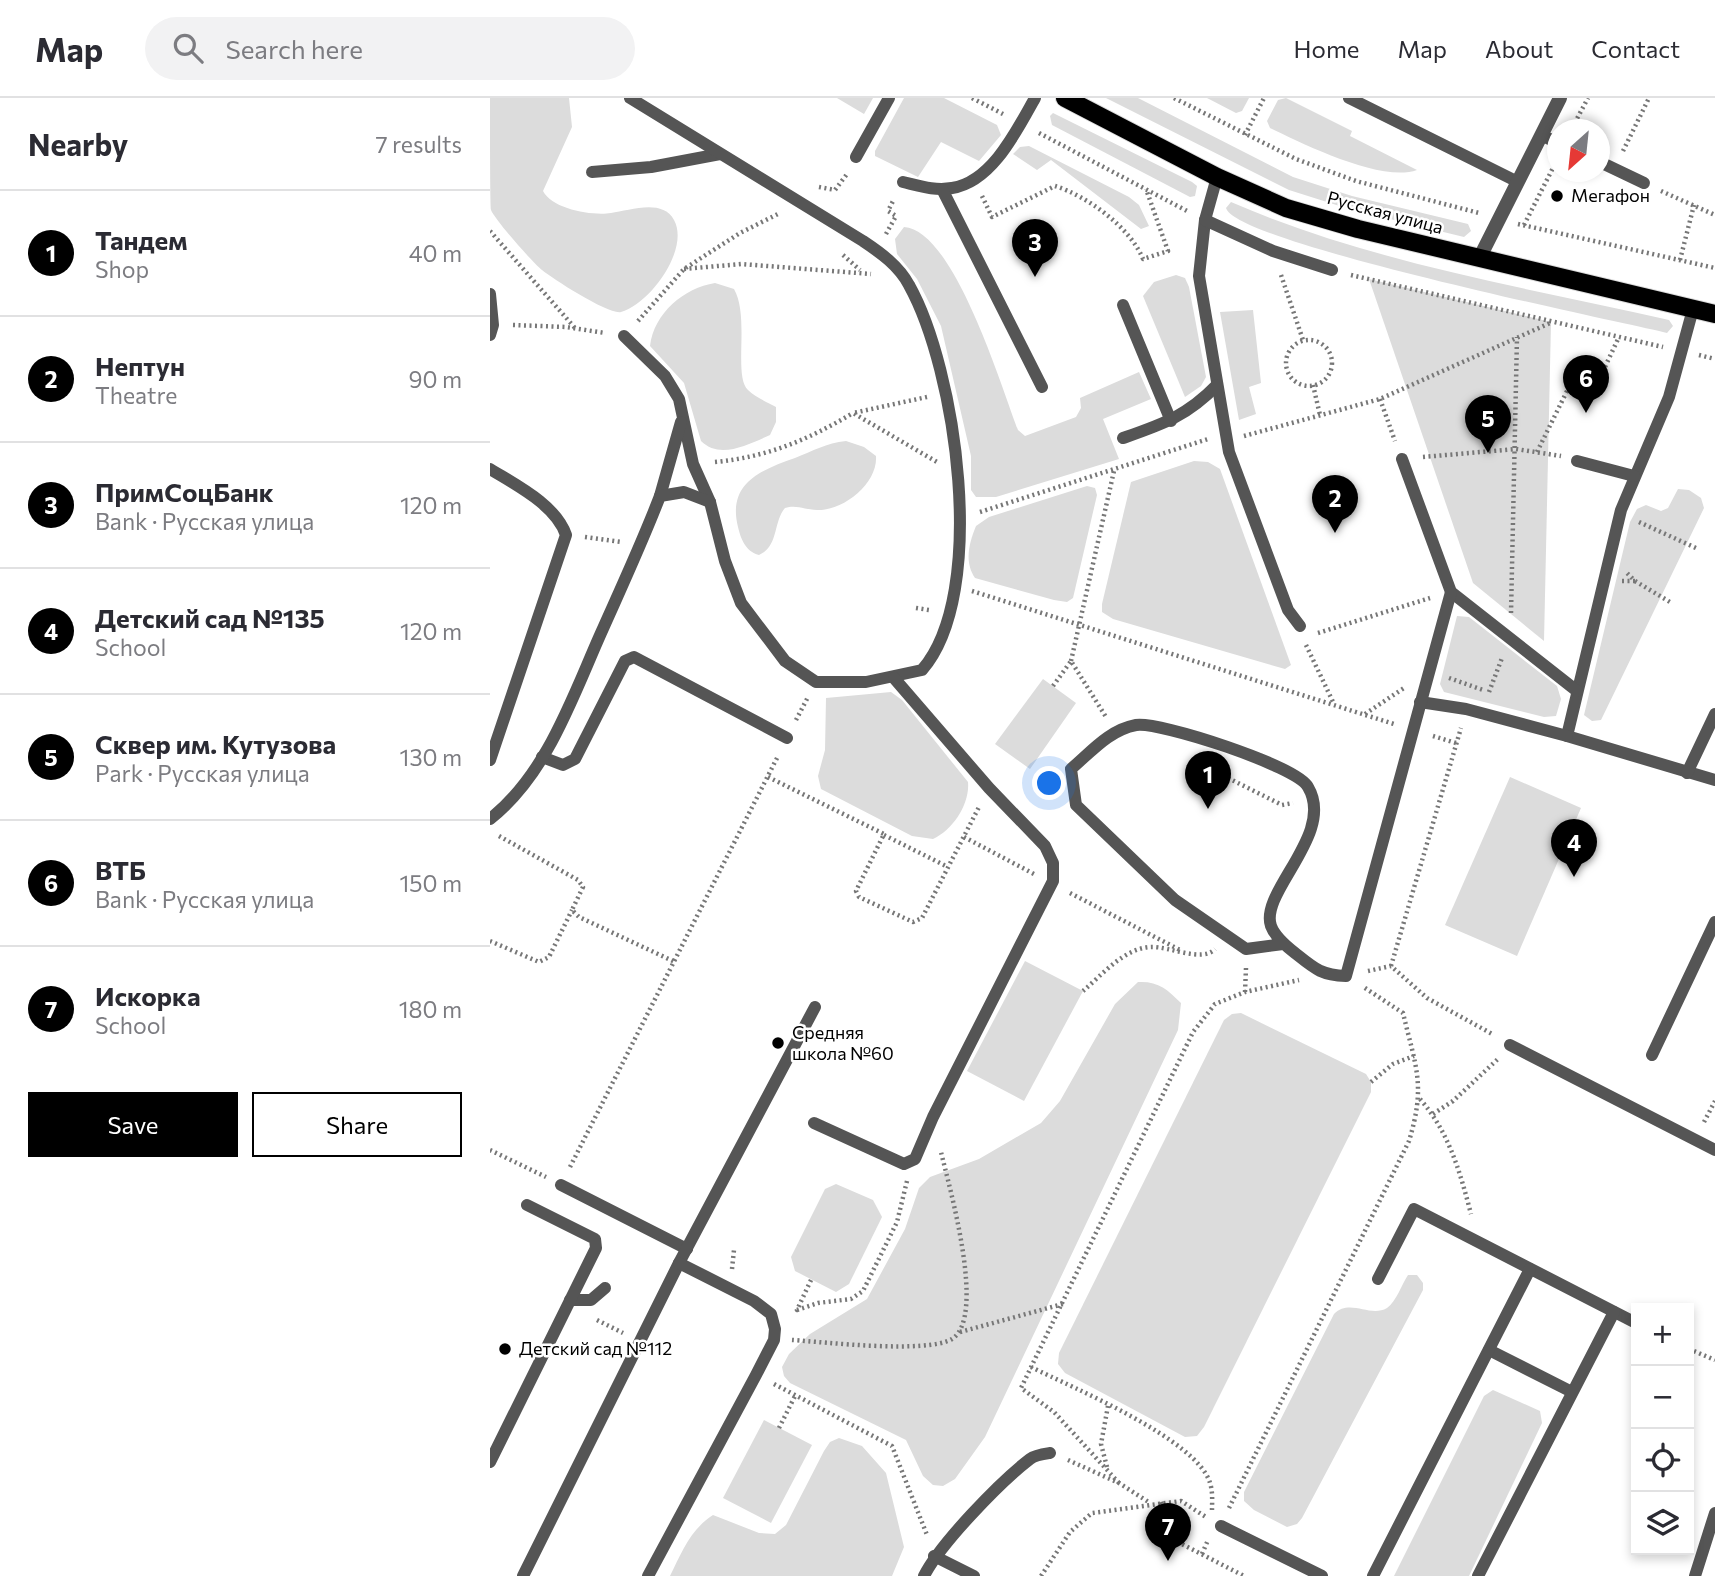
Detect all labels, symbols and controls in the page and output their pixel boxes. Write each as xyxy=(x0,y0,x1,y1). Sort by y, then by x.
search box xyxy=(145,17,635,80)
text: Map xyxy=(35,28,103,69)
icon: search xyxy=(169,29,207,67)
text: Search here xyxy=(225,33,363,64)
text: Home xyxy=(1294,34,1360,63)
text: Map xyxy=(1398,34,1447,63)
text: About xyxy=(1485,34,1553,63)
text: Contact xyxy=(1591,34,1680,63)
north arrow xyxy=(1547,119,1610,182)
text: Nearby xyxy=(28,125,128,162)
text: 7 results xyxy=(375,130,462,158)
place label: Мегафон xyxy=(1571,184,1650,206)
street label: Русская улица xyxy=(1325,186,1446,238)
marker: Мегафон xyxy=(1549,188,1565,204)
pin: 3 xyxy=(1012,219,1058,277)
text: Тандем xyxy=(95,224,188,255)
text: 1 xyxy=(46,239,56,267)
text: 40 m xyxy=(409,239,462,267)
text: Shop xyxy=(95,255,149,283)
text: Нептун xyxy=(95,350,185,381)
pin: 6 xyxy=(1563,355,1609,413)
text: 2 xyxy=(44,365,58,393)
text: 90 m xyxy=(409,365,462,393)
text: Theatre xyxy=(95,381,177,409)
pin: 5 xyxy=(1465,395,1511,453)
pin: 2 xyxy=(1312,475,1358,533)
text: ПримСоцБанк xyxy=(95,476,274,507)
text: 3 xyxy=(44,491,58,519)
text: 120 m xyxy=(400,491,462,519)
text: Bank · Русская улица xyxy=(95,507,314,535)
text: Детский сад №135 xyxy=(95,602,325,633)
text: 4 xyxy=(44,617,58,645)
text: 120 m xyxy=(400,617,462,645)
text: School xyxy=(95,633,166,661)
text: Cквер им. Кутузова xyxy=(95,728,336,759)
text: 5 xyxy=(44,743,58,771)
text: 130 m xyxy=(400,743,462,771)
pin: 1 xyxy=(1185,751,1231,809)
text: Park · Русская улица xyxy=(95,759,310,787)
your location xyxy=(1032,766,1066,800)
pin: 4 xyxy=(1551,819,1597,877)
text: ВТБ xyxy=(95,854,146,885)
text: 6 xyxy=(44,869,58,897)
text: 150 m xyxy=(399,869,462,897)
text: Bank · Русская улица xyxy=(95,885,314,913)
text: Искорка xyxy=(95,980,200,1011)
text: 7 xyxy=(45,995,57,1023)
text: 180 m xyxy=(399,995,462,1023)
text: School xyxy=(95,1011,166,1039)
place label: Средняя школа №60 xyxy=(792,1021,894,1064)
marker: Средняя школа №60 xyxy=(770,1035,786,1051)
button: Save xyxy=(28,1092,238,1157)
button: Share xyxy=(252,1092,462,1157)
map controls xyxy=(1631,1303,1694,1555)
button: + xyxy=(1631,1303,1694,1366)
place label: Детский сад №112 xyxy=(519,1337,672,1359)
marker: Детский сад №112 xyxy=(497,1341,513,1357)
button: − xyxy=(1631,1366,1694,1429)
button: locate xyxy=(1631,1429,1694,1492)
button: layers xyxy=(1631,1492,1694,1555)
pin: 7 xyxy=(1145,1503,1191,1561)

